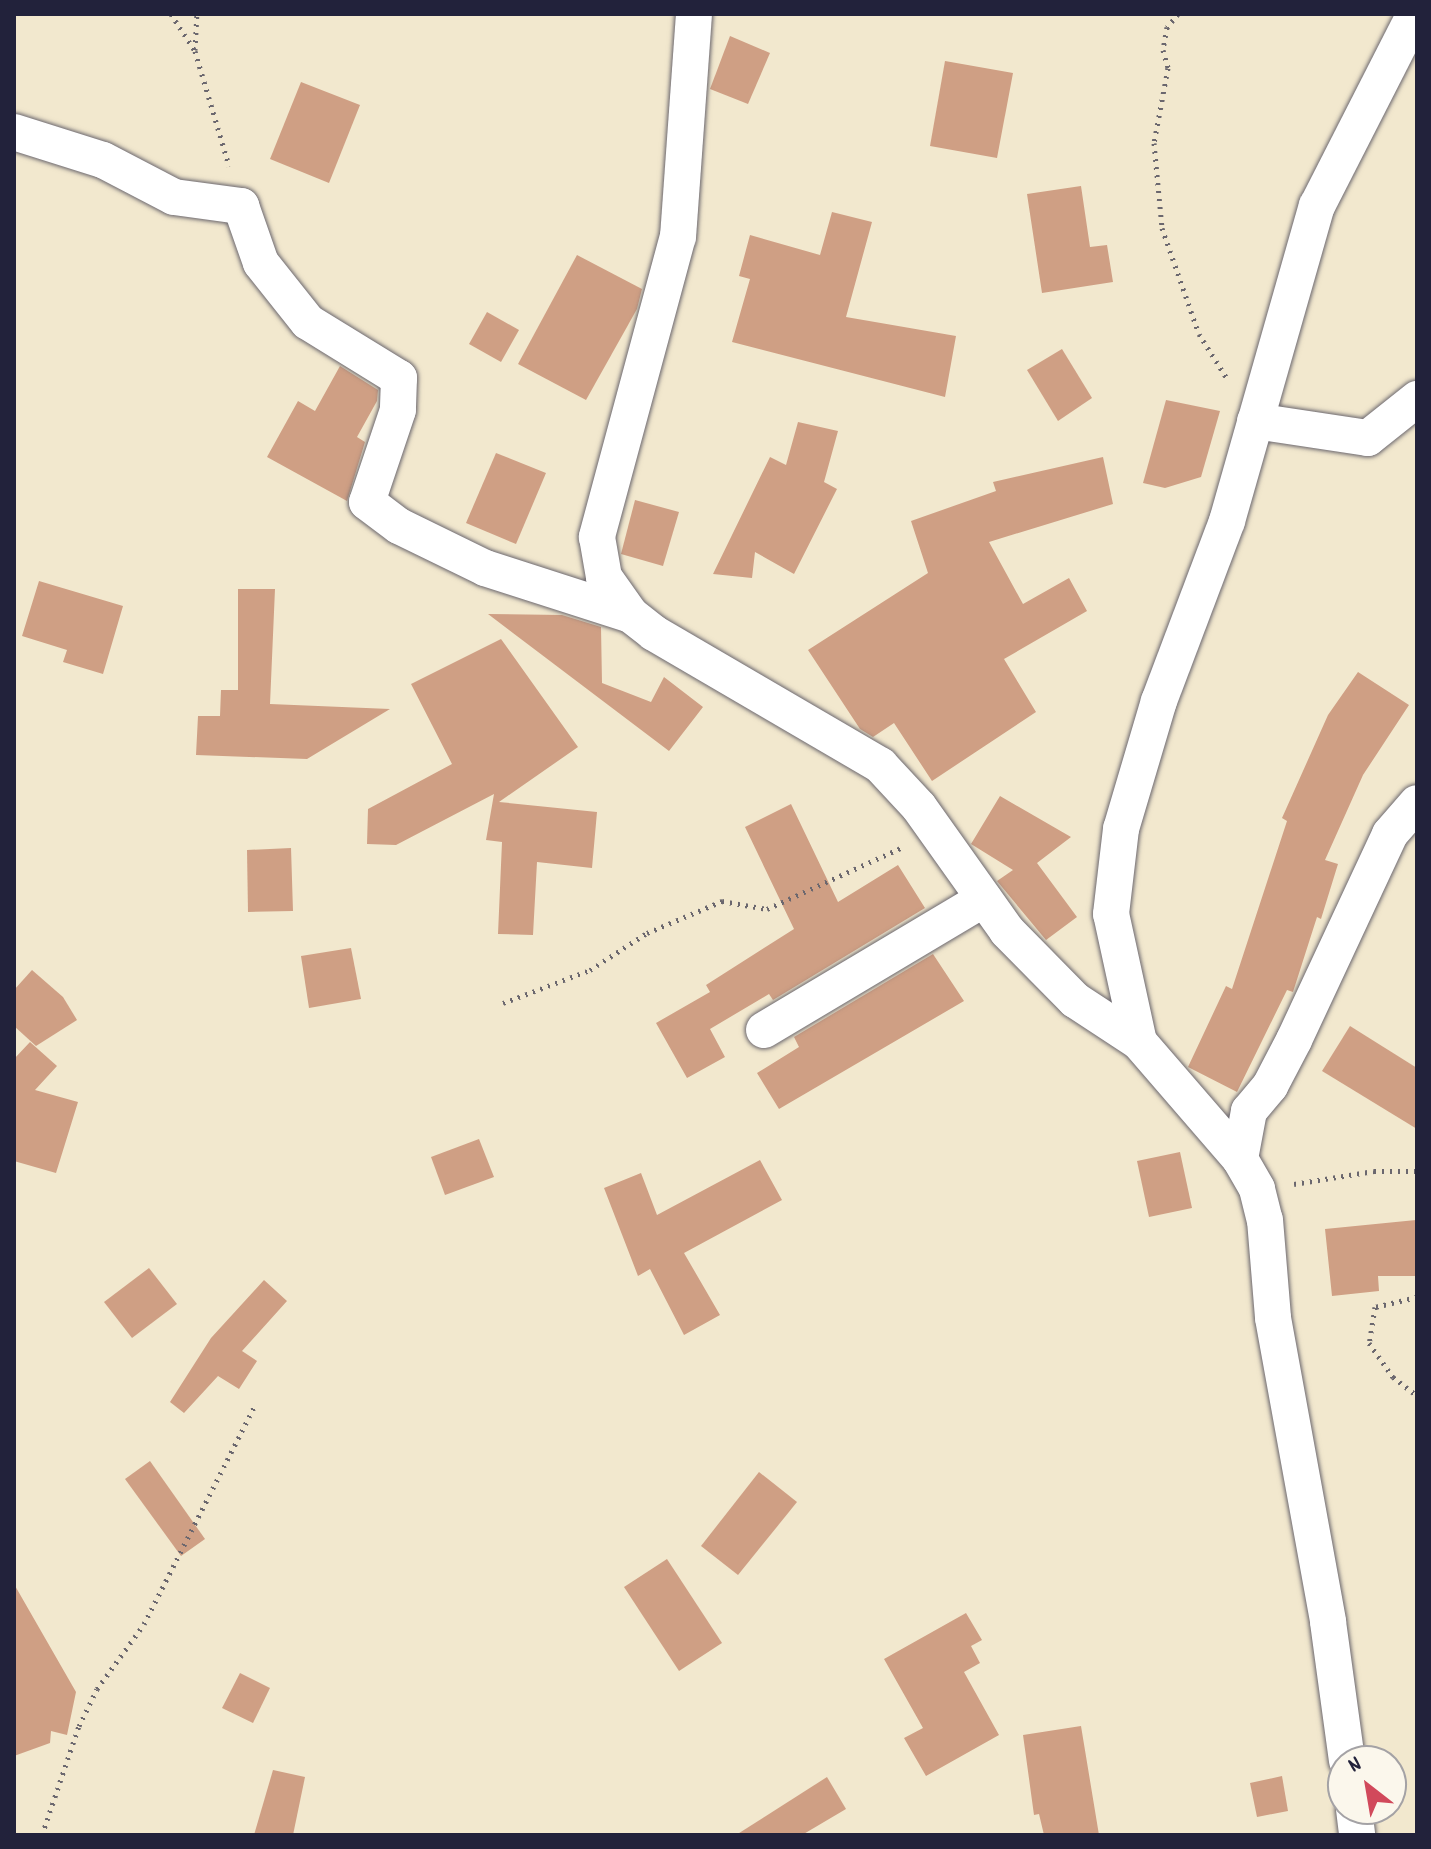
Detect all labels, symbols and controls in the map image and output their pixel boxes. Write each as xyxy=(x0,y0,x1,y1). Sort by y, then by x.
north arrow xyxy=(1327,1745,1407,1825)
text: N xyxy=(1343,1750,1368,1782)

